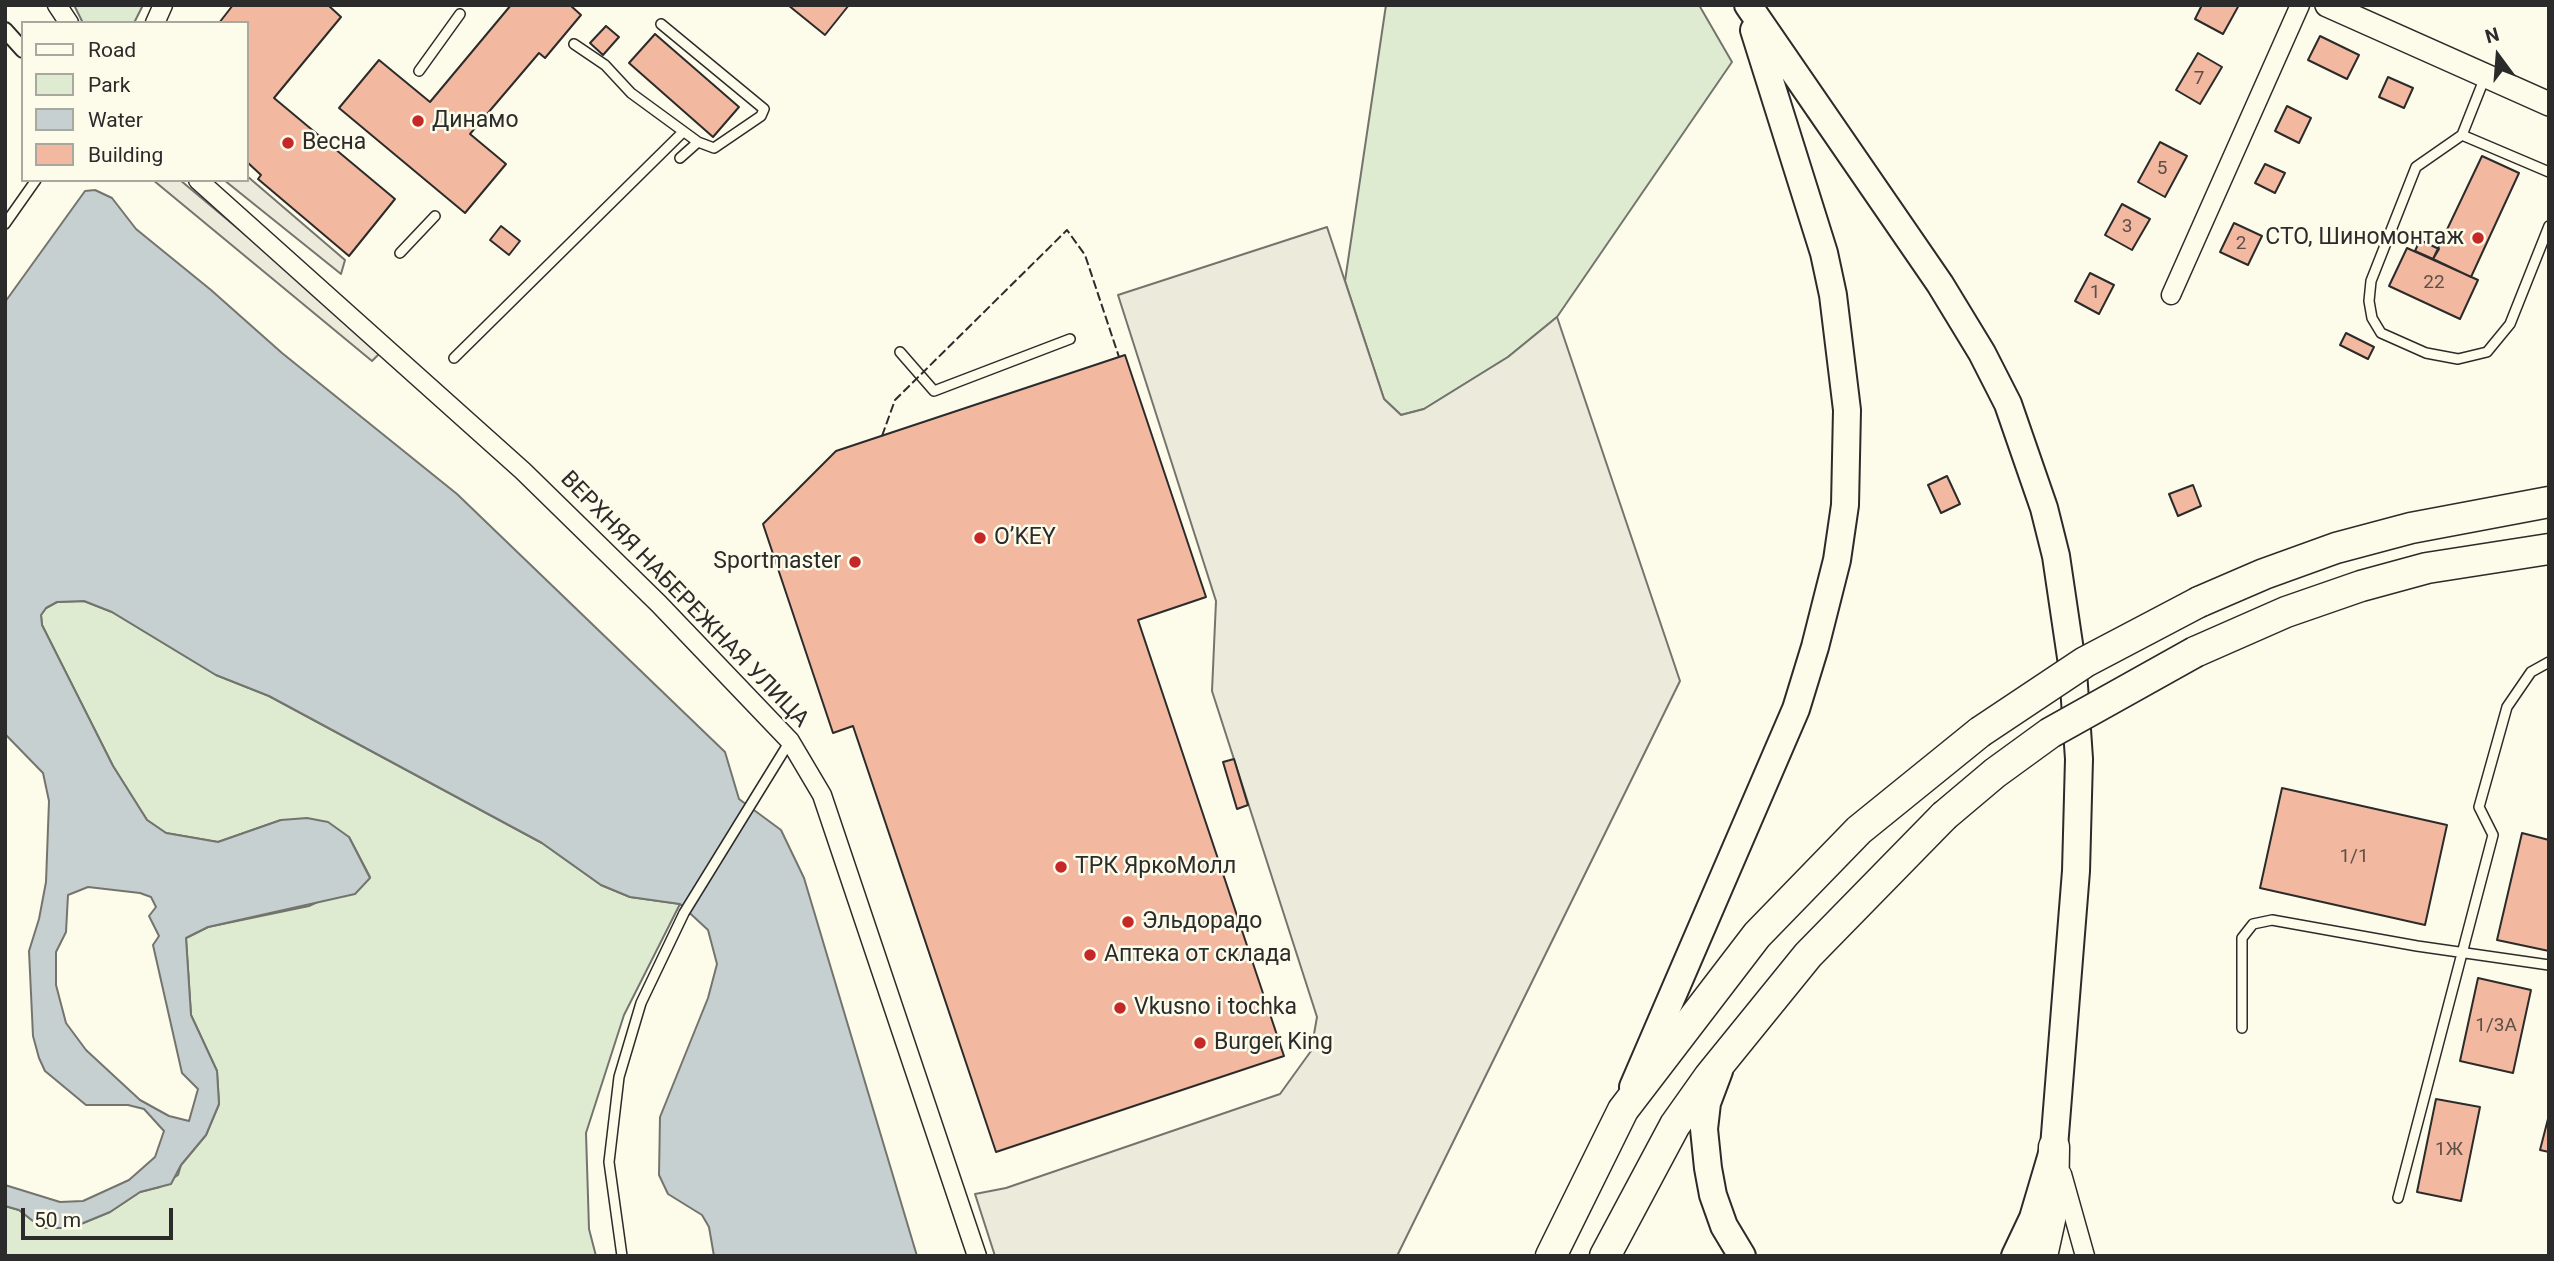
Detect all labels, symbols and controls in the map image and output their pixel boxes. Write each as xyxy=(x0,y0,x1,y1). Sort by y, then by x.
legend xyxy=(21,21,248,182)
north arrow xyxy=(2463,21,2533,91)
text: N xyxy=(2482,22,2502,48)
text: Road xyxy=(88,38,136,62)
house number: 7 xyxy=(2194,68,2204,90)
text: Park xyxy=(88,73,130,97)
place label: Динамо xyxy=(432,107,519,135)
text: Water xyxy=(88,108,143,132)
marker: Динамо xyxy=(410,113,426,129)
place label: Весна xyxy=(302,129,366,157)
marker: Весна xyxy=(280,135,296,151)
text: Building xyxy=(88,143,163,167)
house number: 5 xyxy=(2157,158,2167,180)
house number: 3 xyxy=(2122,216,2132,238)
place label: СТО, Шиномонтаж xyxy=(2265,224,2464,252)
marker: СТО, Шиномонтаж xyxy=(2470,230,2486,246)
house number: 2 xyxy=(2236,233,2246,255)
house number: 22 xyxy=(2423,272,2445,294)
house number: 1 xyxy=(2090,282,2100,304)
street label: ВЕРХНЯЯ НАБЕРЕЖНАЯ УЛИЦА xyxy=(554,466,814,734)
place label: O’KEY xyxy=(994,524,1056,552)
marker: O’KEY xyxy=(972,530,988,546)
place label: Sportmaster xyxy=(713,548,841,576)
marker: Sportmaster xyxy=(847,554,863,570)
house number: 1/1 xyxy=(2339,846,2369,868)
place label: ТРК ЯркоМолл xyxy=(1075,853,1236,881)
marker: ТРК ЯркоМолл xyxy=(1053,859,1069,875)
place label: Эльдорадо xyxy=(1142,908,1262,936)
marker: Эльдорадо xyxy=(1120,914,1136,930)
place label: Аптека от склада xyxy=(1104,941,1292,969)
marker: Аптека от склада xyxy=(1082,947,1098,963)
place label: Vkusno i tochka xyxy=(1134,994,1297,1022)
marker: Vkusno i tochka xyxy=(1112,1000,1128,1016)
house number: 1/3А xyxy=(2475,1015,2517,1037)
place label: Burger King xyxy=(1214,1029,1333,1057)
marker: Burger King xyxy=(1192,1035,1208,1051)
house number: 1Ж xyxy=(2435,1139,2463,1161)
scale bar xyxy=(24,1194,177,1238)
text: 50 m xyxy=(34,1208,81,1232)

